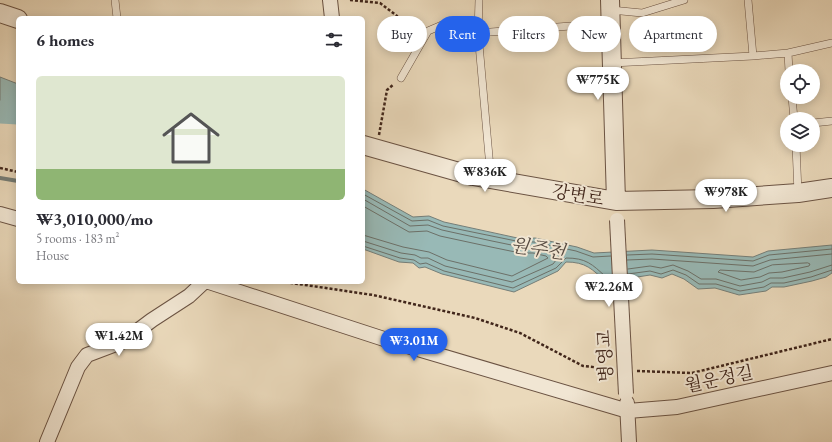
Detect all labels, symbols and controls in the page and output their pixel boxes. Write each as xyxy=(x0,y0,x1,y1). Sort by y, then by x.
chip: Buy xyxy=(377,16,427,52)
chip: Rent xyxy=(435,16,490,52)
chip: Filters xyxy=(498,16,559,52)
chip: New xyxy=(567,16,621,52)
chip: Apartment xyxy=(629,16,717,52)
text: 6 homes xyxy=(36,29,94,51)
icon: filters xyxy=(323,29,345,51)
map controls xyxy=(780,64,820,152)
button: locate xyxy=(780,64,820,104)
pin: ₩775K xyxy=(570,67,626,101)
text: ₩775K xyxy=(576,71,620,88)
icon: home xyxy=(155,102,227,174)
button: layers xyxy=(780,112,820,152)
pin: ₩836K xyxy=(457,159,513,193)
text: ₩836K xyxy=(463,163,507,180)
street label: 강변로 xyxy=(550,179,606,210)
pin: ₩978K xyxy=(698,179,754,213)
text: ₩978K xyxy=(704,183,748,200)
text: ₩3,010,000/mo xyxy=(36,208,153,230)
text: 5 rooms · 183 m² xyxy=(36,230,120,247)
water label: 원주천 xyxy=(509,232,569,265)
text: House xyxy=(36,247,69,264)
pin: ₩2.26M xyxy=(576,274,642,308)
text: ₩2.26M xyxy=(584,278,634,295)
pin: ₩1.42M xyxy=(86,323,152,357)
text: ₩1.42M xyxy=(94,327,144,344)
pin: ₩3.01M xyxy=(381,328,447,362)
street label: 병영교 xyxy=(592,329,617,383)
text: ₩3.01M xyxy=(389,332,439,349)
street label: 월운정길 xyxy=(682,360,755,397)

